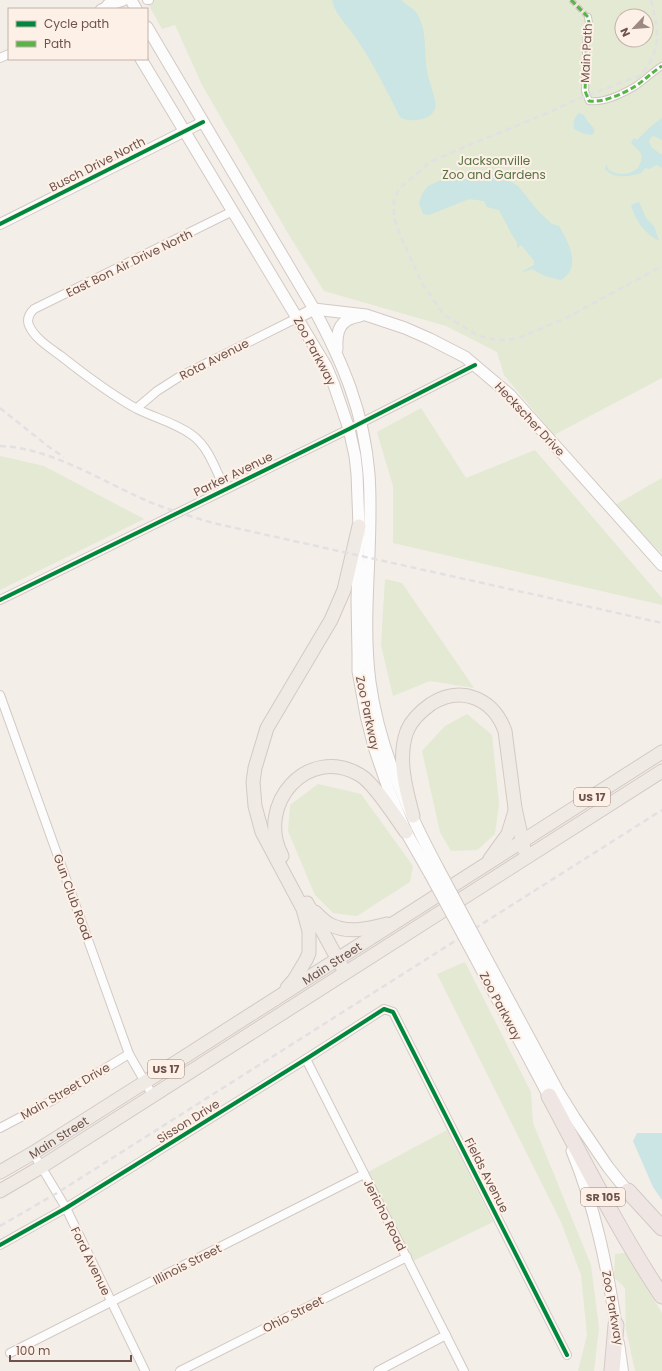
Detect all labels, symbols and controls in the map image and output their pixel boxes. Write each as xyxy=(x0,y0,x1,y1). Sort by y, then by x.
legend xyxy=(8,8,148,60)
north arrow xyxy=(614,8,654,48)
text: Cycle path xyxy=(44,15,109,32)
street label: Main Path xyxy=(576,23,596,83)
text: N xyxy=(616,25,634,40)
text: Path xyxy=(44,35,71,52)
street label: Busch Drive North xyxy=(46,132,148,196)
park label: Jacksonville Zoo and Gardens xyxy=(442,152,546,183)
street label: East Bon Air Drive North xyxy=(63,225,195,301)
street label: Zoo Parkway xyxy=(290,314,340,389)
street label: Rota Avenue xyxy=(176,334,252,384)
street label: Heckscher Drive xyxy=(491,378,569,460)
street label: Parker Avenue xyxy=(191,448,275,500)
street label: Zoo Parkway xyxy=(352,674,384,752)
road number: US 17 xyxy=(574,788,610,806)
street label: Gun Club Road xyxy=(50,852,96,942)
street label: Main Street xyxy=(299,938,365,988)
street label: Zoo Parkway xyxy=(476,969,526,1044)
street label: Main Street Drive xyxy=(17,1058,113,1124)
road number: US 17 xyxy=(148,1060,184,1078)
street label: Sisson Drive xyxy=(153,1095,223,1147)
street label: Main Street xyxy=(25,1112,91,1162)
street label: Fields Avenue xyxy=(461,1135,513,1215)
street label: Jericho Road xyxy=(360,1176,410,1254)
road number: SR 105 xyxy=(581,1188,625,1206)
street label: Ford Avenue xyxy=(67,1224,115,1298)
street label: Illinois Street xyxy=(150,1239,224,1289)
street label: Zoo Parkway xyxy=(598,1269,628,1347)
street label: Ohio Street xyxy=(260,1291,326,1337)
scale bar xyxy=(10,1337,131,1363)
text: 100 m xyxy=(16,1342,50,1359)

